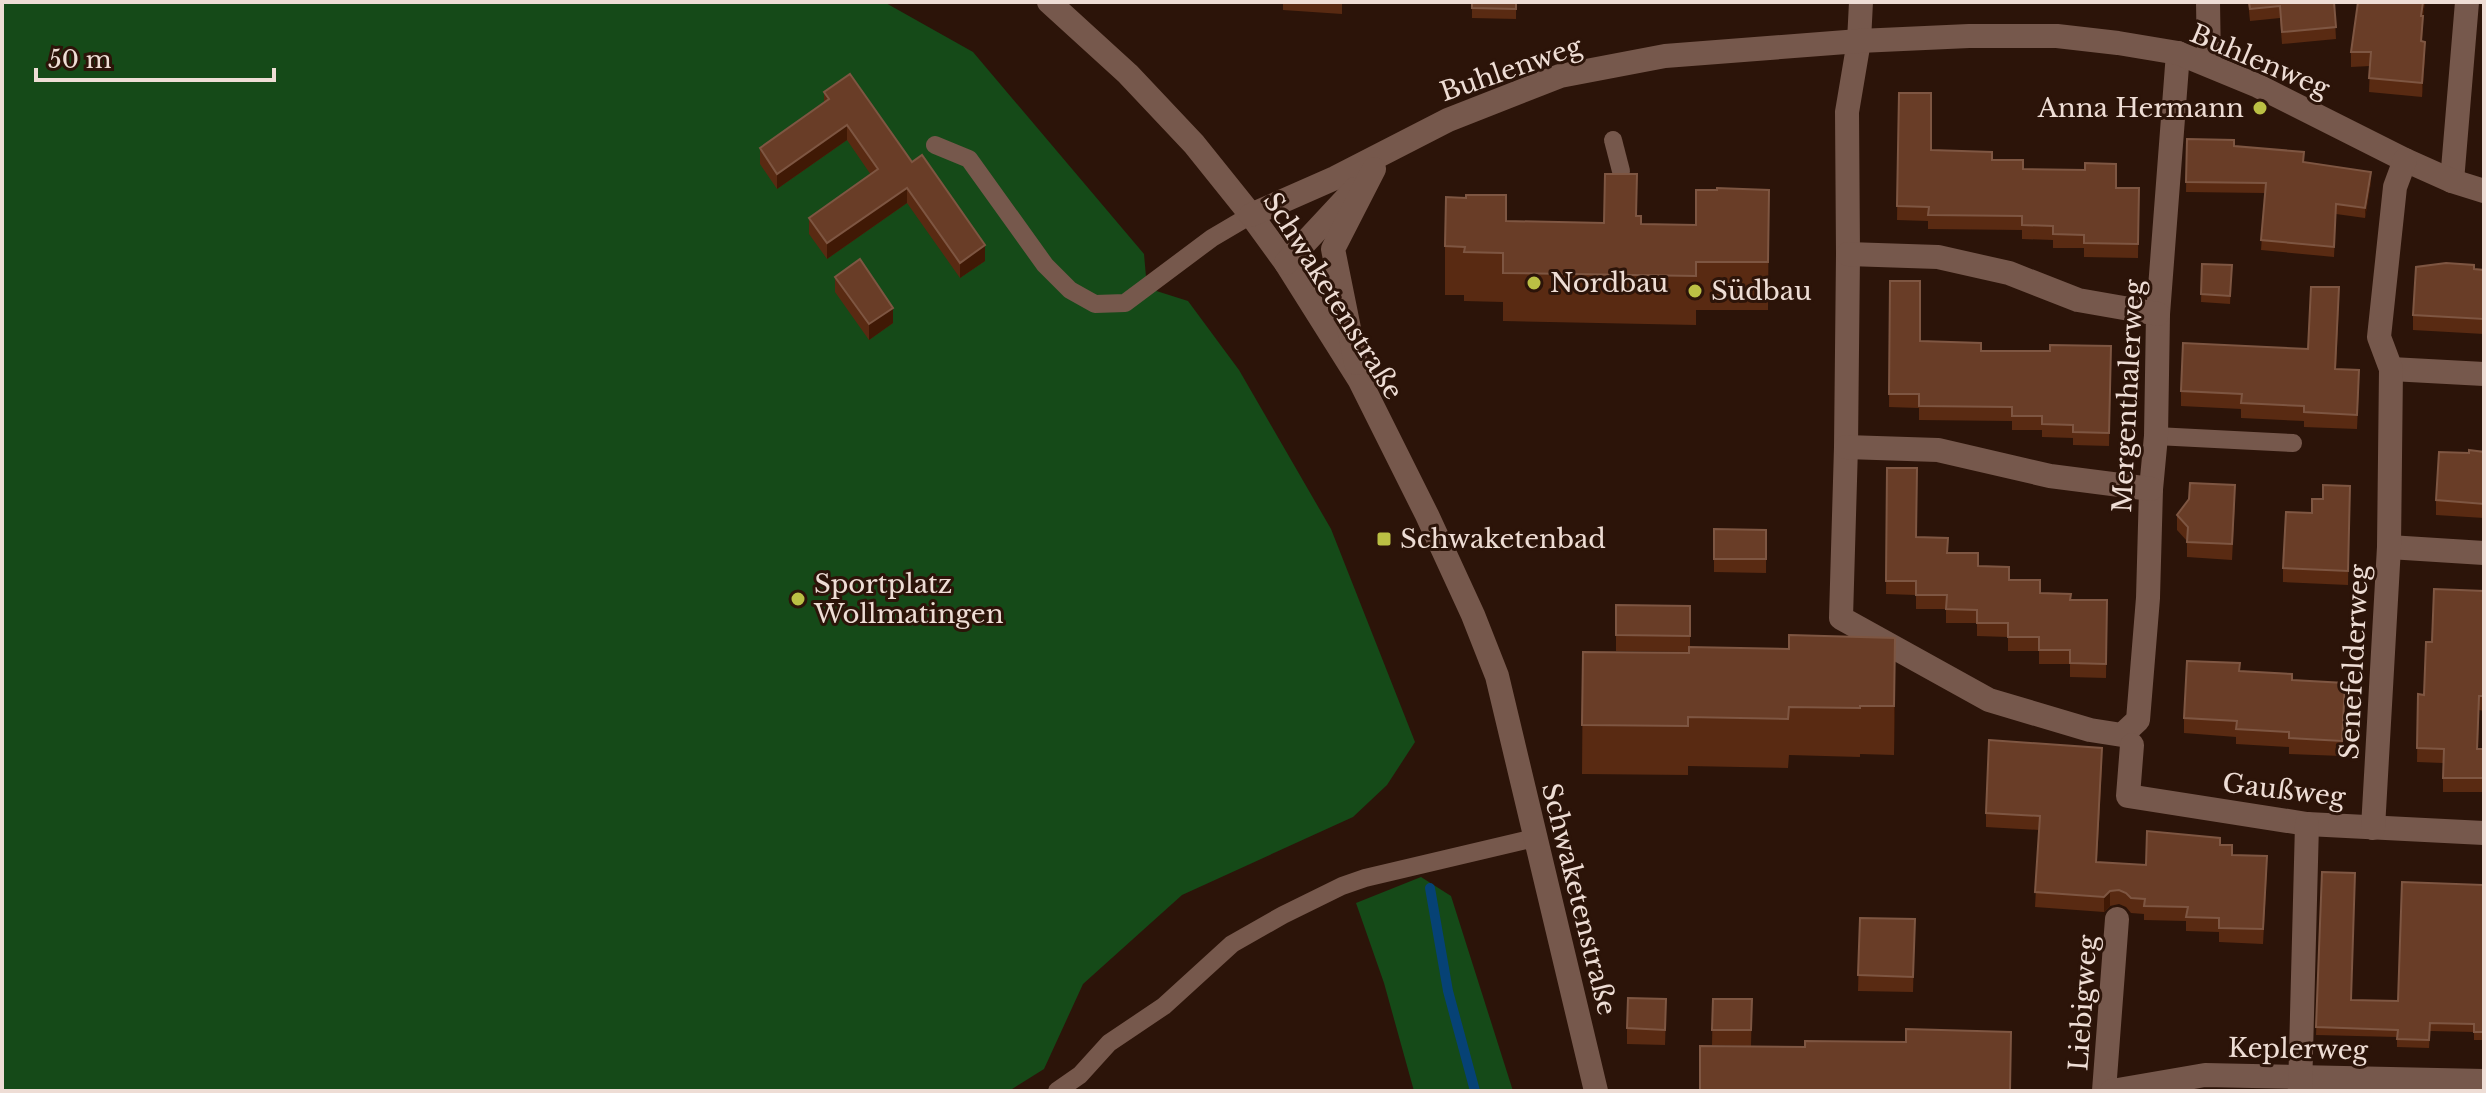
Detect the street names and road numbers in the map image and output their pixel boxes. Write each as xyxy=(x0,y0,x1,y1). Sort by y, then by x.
street label: Buhlenweg xyxy=(2186,17,2335,105)
street label: Buhlenweg xyxy=(1436,30,1587,108)
street label: Schwaketenstraße xyxy=(1256,187,1410,405)
street label: Mergenthalerweg xyxy=(2106,278,2150,513)
street label: Senefelderweg xyxy=(2333,563,2375,760)
street label: Gaußweg xyxy=(2221,767,2348,813)
street label: Schwaketenstraße xyxy=(1535,780,1623,1018)
street label: Liebigweg xyxy=(2062,933,2104,1072)
street label: Keplerweg xyxy=(2228,1032,2369,1066)

